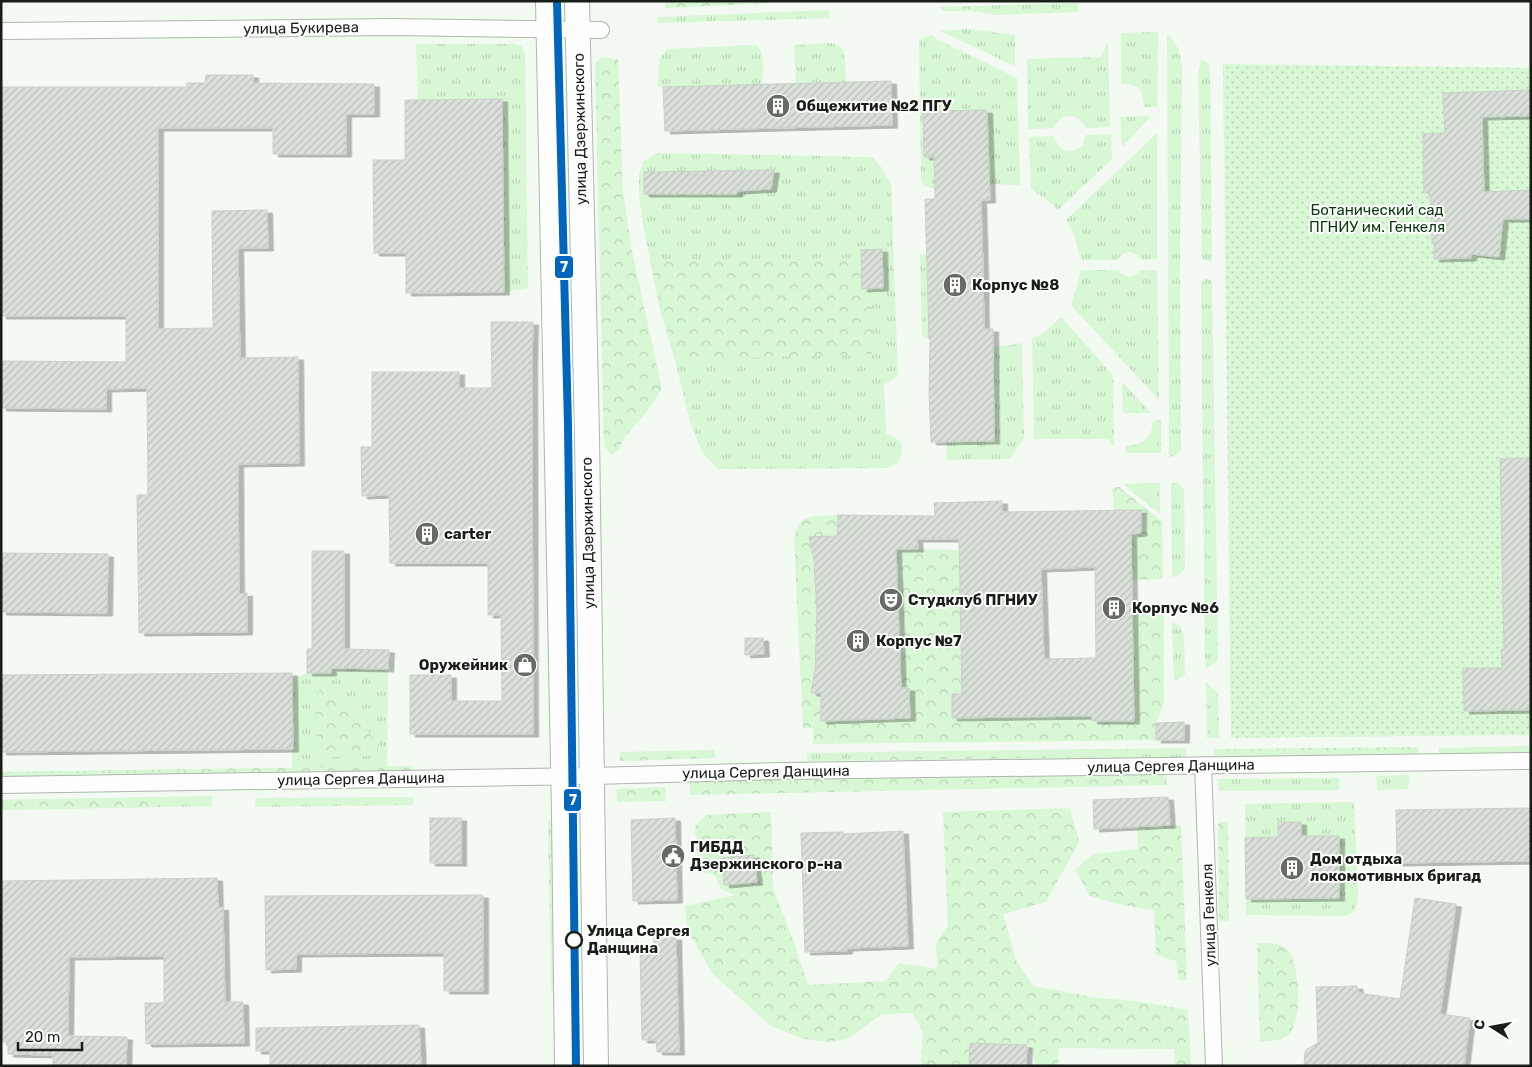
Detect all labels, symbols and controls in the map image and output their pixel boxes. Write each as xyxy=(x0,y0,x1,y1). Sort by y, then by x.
street label: улица Букирева xyxy=(243,18,359,38)
street label: улица Дзержинского xyxy=(570,53,590,205)
building icon: Общежитие №2 ПГУ xyxy=(765,93,791,119)
place label: Общежитие №2 ПГУ xyxy=(796,97,952,115)
park label: Ботанический сад ПГНИУ им. Генкеля xyxy=(1309,201,1445,236)
line badge: 7 xyxy=(554,255,574,279)
text: 7 xyxy=(560,259,568,276)
building icon: Корпус №8 xyxy=(942,272,968,298)
place label: Корпус №8 xyxy=(972,276,1059,294)
street label: улица Дзержинского xyxy=(578,457,598,609)
building icon: carter xyxy=(414,521,440,547)
place label: carter xyxy=(444,525,491,543)
theatre icon: Студклуб ПГНИУ xyxy=(878,587,904,613)
place label: Студклуб ПГНИУ xyxy=(908,591,1038,609)
building icon: Корпус №6 xyxy=(1101,595,1127,621)
place label: Корпус №6 xyxy=(1132,599,1219,617)
building icon: Корпус №7 xyxy=(845,628,871,654)
place label: Корпус №7 xyxy=(876,632,962,650)
shop icon: Оружейник xyxy=(512,652,538,678)
place label: Оружейник xyxy=(419,656,508,674)
street label: улица Сергея Данщина xyxy=(1087,756,1255,776)
street label: улица Сергея Данщина xyxy=(682,762,850,782)
street label: улица Сергея Данщина xyxy=(277,769,445,789)
line badge: 7 xyxy=(563,788,582,812)
text: 7 xyxy=(569,792,577,809)
place label: ГИБДД Дзержинского р-на xyxy=(690,838,842,873)
public building icon: ГИБДД Дзержинского р-на xyxy=(660,843,686,869)
place label: Дом отдыха локомотивных бригад xyxy=(1310,850,1481,885)
building icon: Дом отдыха локомотивных бригад xyxy=(1279,855,1305,881)
street label: улица Генкеля xyxy=(1198,863,1220,967)
place label: Улица Сергея Данщина xyxy=(587,922,690,957)
marker: Улица Сергея Данщина xyxy=(565,931,583,949)
north arrow xyxy=(1467,1002,1517,1052)
text: С xyxy=(1470,1018,1489,1031)
scale bar xyxy=(18,1020,81,1052)
text: 20 m xyxy=(25,1028,60,1046)

